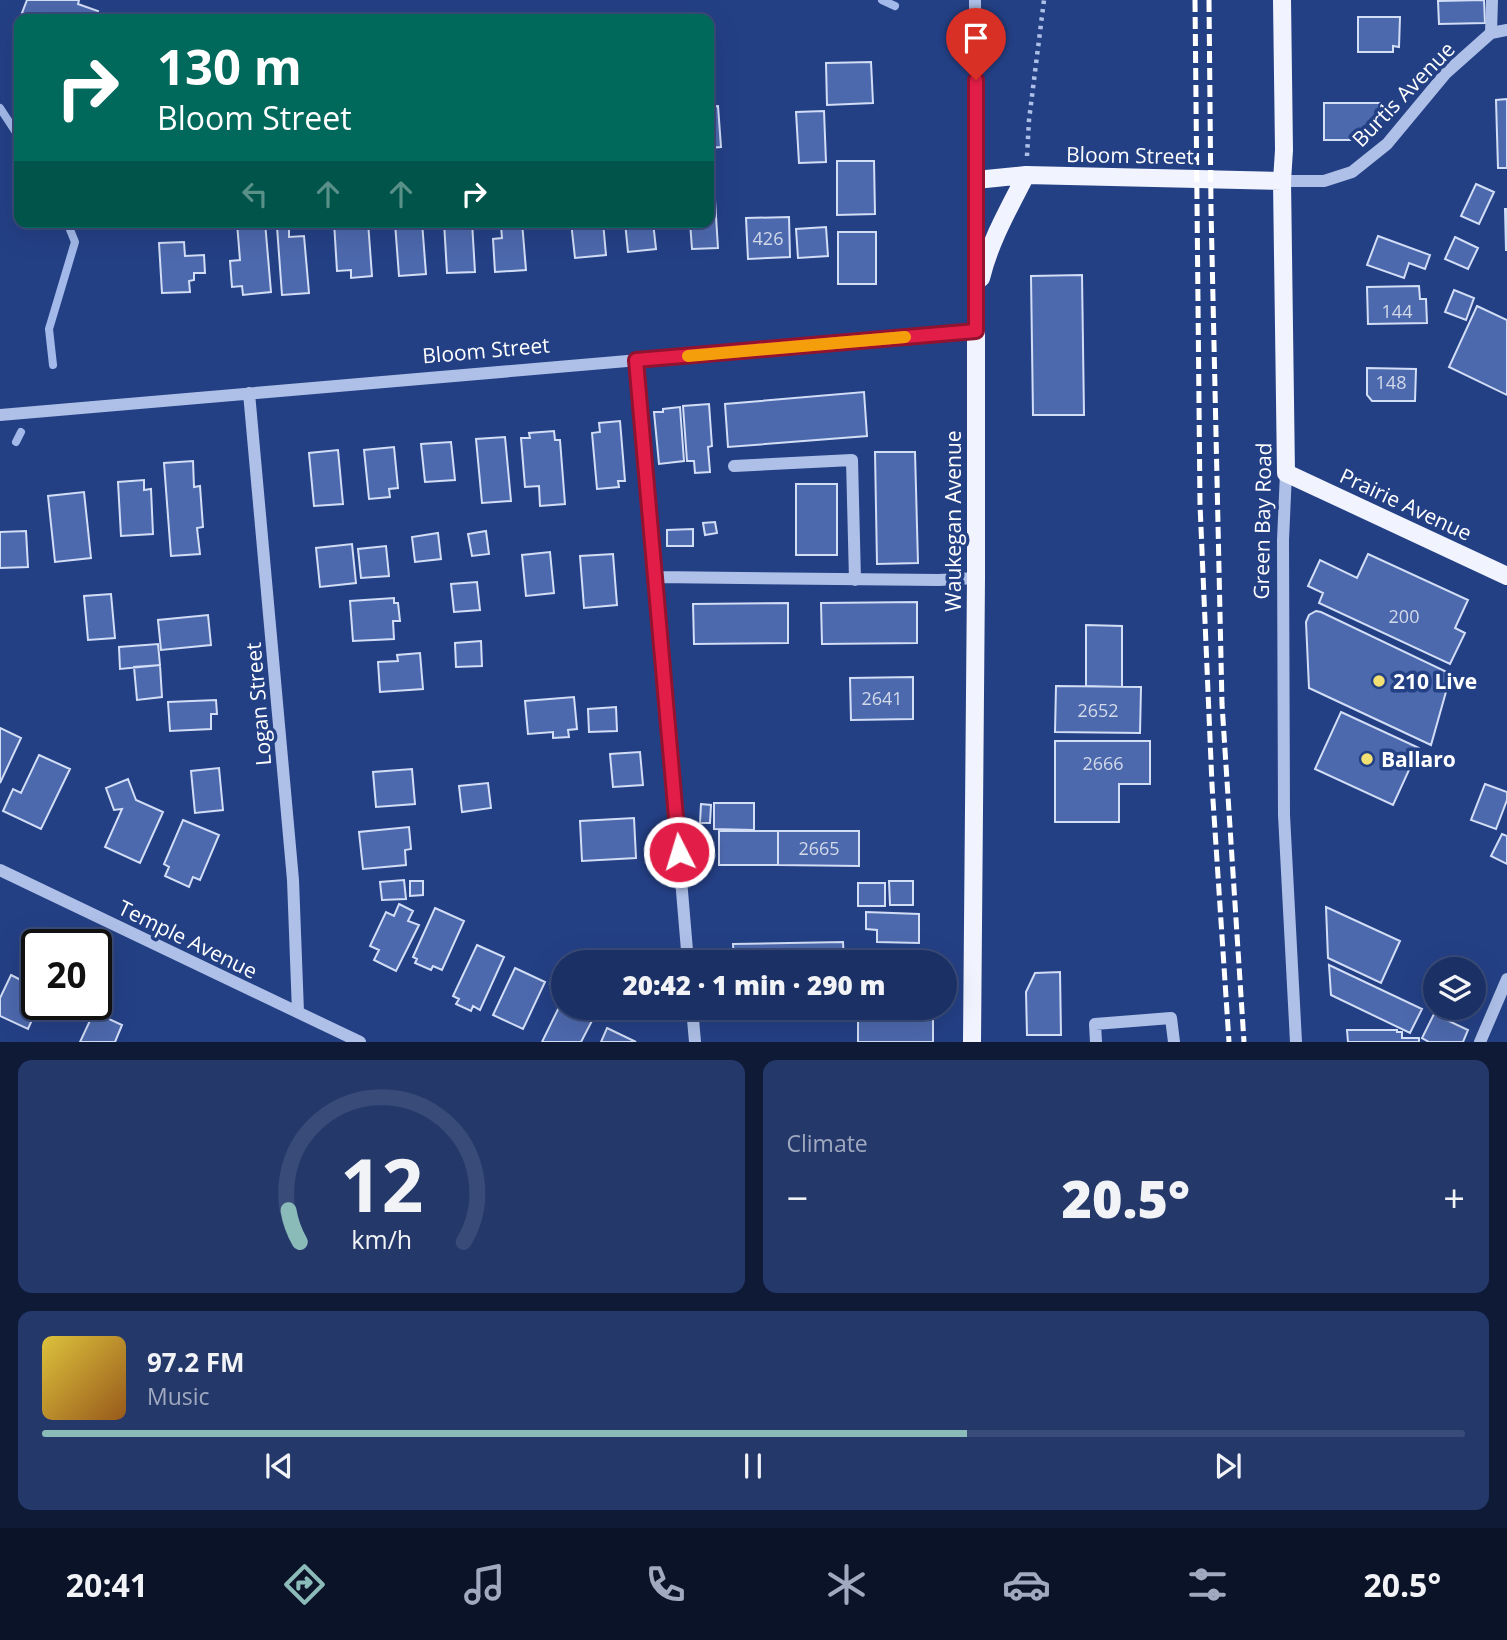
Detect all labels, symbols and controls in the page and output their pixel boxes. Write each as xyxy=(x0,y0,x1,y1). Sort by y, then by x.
pin xyxy=(946,8,1006,80)
icon: arrive xyxy=(957,19,995,57)
text: 130 m xyxy=(157,33,302,99)
street label: Burtis Avenue xyxy=(1346,35,1460,153)
icon: right xyxy=(42,42,133,133)
text: Bloom Street xyxy=(157,96,352,139)
street label: Bloom Street xyxy=(1066,140,1194,170)
icon: left xyxy=(236,175,274,213)
icon: ahead xyxy=(309,175,347,213)
icon: ahead xyxy=(382,175,420,213)
icon: right xyxy=(455,175,493,213)
house number: 426 xyxy=(753,226,783,250)
house number: 144 xyxy=(1382,299,1412,323)
street label: Bloom Street xyxy=(421,330,551,370)
house number: 148 xyxy=(1376,370,1406,394)
street label: Waukegan Avenue xyxy=(939,430,967,612)
street label: Green Bay Road xyxy=(1247,442,1277,600)
street label: Prairie Avenue xyxy=(1336,461,1476,547)
house number: 200 xyxy=(1389,604,1419,628)
street label: Logan Street xyxy=(239,641,277,767)
place label: 210 Live xyxy=(1393,667,1477,695)
marker: 210 Live xyxy=(1371,673,1387,689)
house number: 2641 xyxy=(861,686,903,710)
house number: 2652 xyxy=(1077,698,1119,722)
place label: Ballaro xyxy=(1381,745,1456,773)
house number: 2666 xyxy=(1082,751,1124,775)
marker: Ballaro xyxy=(1359,751,1375,767)
position arrow xyxy=(642,815,716,889)
house number: 2665 xyxy=(798,836,840,860)
street label: Temple Avenue xyxy=(114,893,262,985)
speed limit sign: 20 xyxy=(21,929,112,1020)
map controls xyxy=(1423,957,1486,1020)
button: layers xyxy=(1423,957,1486,1020)
text: 20:42 · 1 min · 290 m xyxy=(623,967,885,1003)
text: Climate xyxy=(787,1127,868,1159)
text: 12 xyxy=(340,1135,423,1234)
text: 20.5° xyxy=(1062,1162,1190,1233)
text: − xyxy=(787,1171,808,1223)
text: + xyxy=(1443,1171,1465,1223)
text: km/h xyxy=(351,1222,412,1256)
text: 97.2 FM xyxy=(147,1344,245,1380)
text: Music xyxy=(147,1380,210,1412)
icon: previous xyxy=(260,1447,298,1485)
icon: pause xyxy=(734,1447,772,1485)
icon: next xyxy=(1209,1447,1247,1485)
icon: directions xyxy=(280,1560,329,1609)
icon: music xyxy=(460,1560,509,1609)
icon: phone xyxy=(641,1560,690,1609)
icon: climate xyxy=(822,1560,871,1609)
icon: car xyxy=(1002,1560,1051,1609)
icon: filters xyxy=(1183,1560,1232,1609)
text: 20:41 xyxy=(66,1563,148,1606)
text: 20.5° xyxy=(1363,1563,1441,1606)

